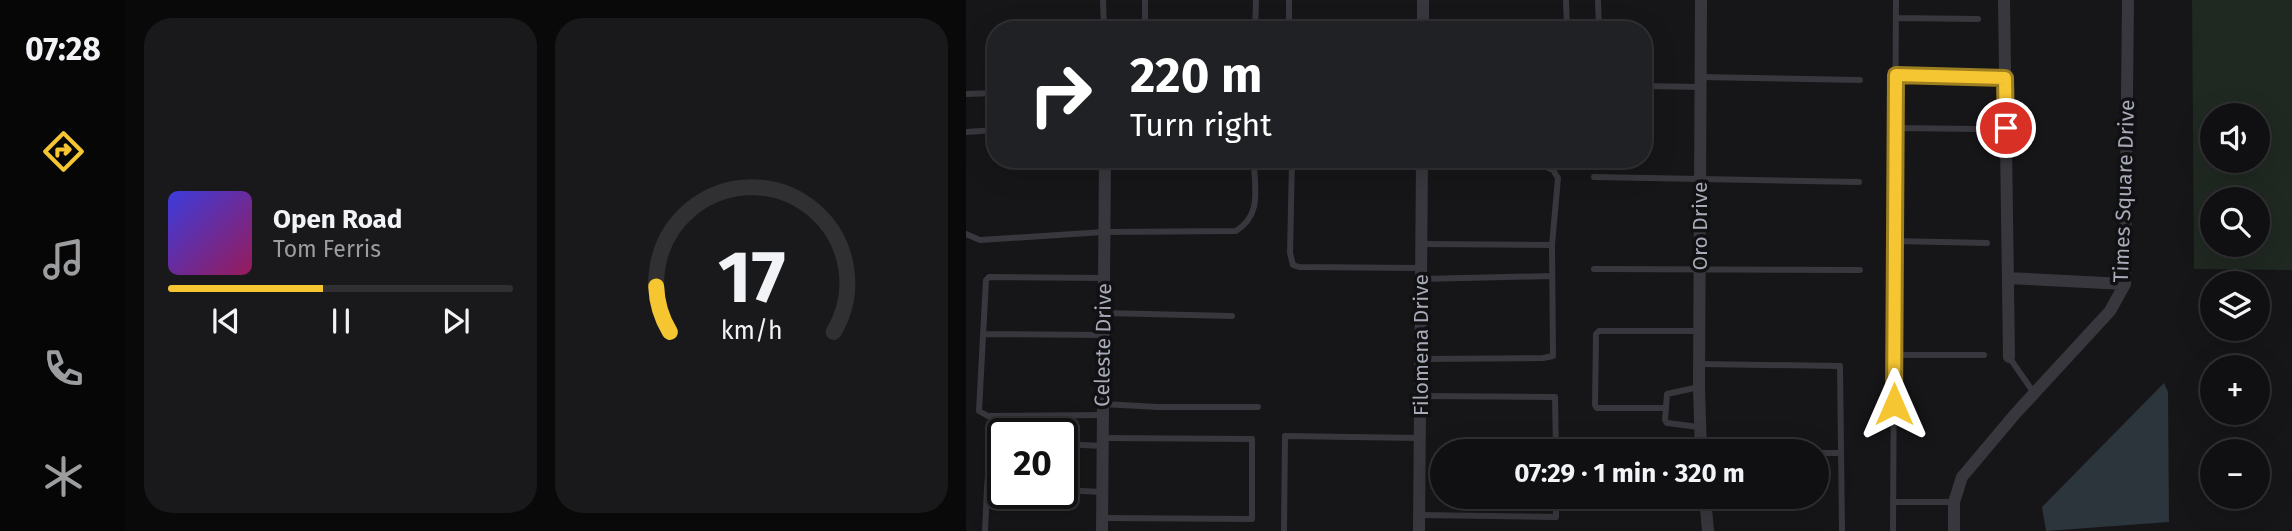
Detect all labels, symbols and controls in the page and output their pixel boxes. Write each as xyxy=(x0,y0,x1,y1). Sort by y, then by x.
text: 07:28 xyxy=(25,30,101,68)
text: 220 m xyxy=(1130,46,1262,105)
icon: right xyxy=(1015,49,1106,140)
pin xyxy=(1976,98,2036,158)
street label: Times Square Drive xyxy=(2108,99,2140,283)
map controls xyxy=(2200,103,2270,509)
button: sound xyxy=(2200,103,2270,173)
text: Turn right xyxy=(1130,106,1272,144)
icon: arrive xyxy=(1987,109,2025,147)
icon: directions xyxy=(39,127,88,176)
street label: Oro Drive xyxy=(1687,181,1713,271)
button: search xyxy=(2200,187,2270,257)
text: Open Road xyxy=(273,204,402,235)
text: 17 xyxy=(718,234,785,321)
icon: music xyxy=(39,235,88,284)
text: Tom Ferris xyxy=(273,235,381,263)
button: layers xyxy=(2200,271,2270,341)
street label: Filomena Drive xyxy=(1408,274,1434,416)
street label: Celeste Drive xyxy=(1089,283,1117,407)
icon: previous xyxy=(207,302,245,340)
icon: pause xyxy=(322,302,360,340)
icon: next xyxy=(437,302,475,340)
text: km/h xyxy=(721,315,782,345)
icon: phone xyxy=(39,344,88,393)
button: + xyxy=(2200,355,2270,425)
position arrow xyxy=(1857,367,1931,441)
speed limit sign: 20 xyxy=(987,418,1078,509)
button: − xyxy=(2200,439,2270,509)
icon: climate xyxy=(39,452,88,501)
text: 07:29 · 1 min · 320 m xyxy=(1514,458,1745,489)

